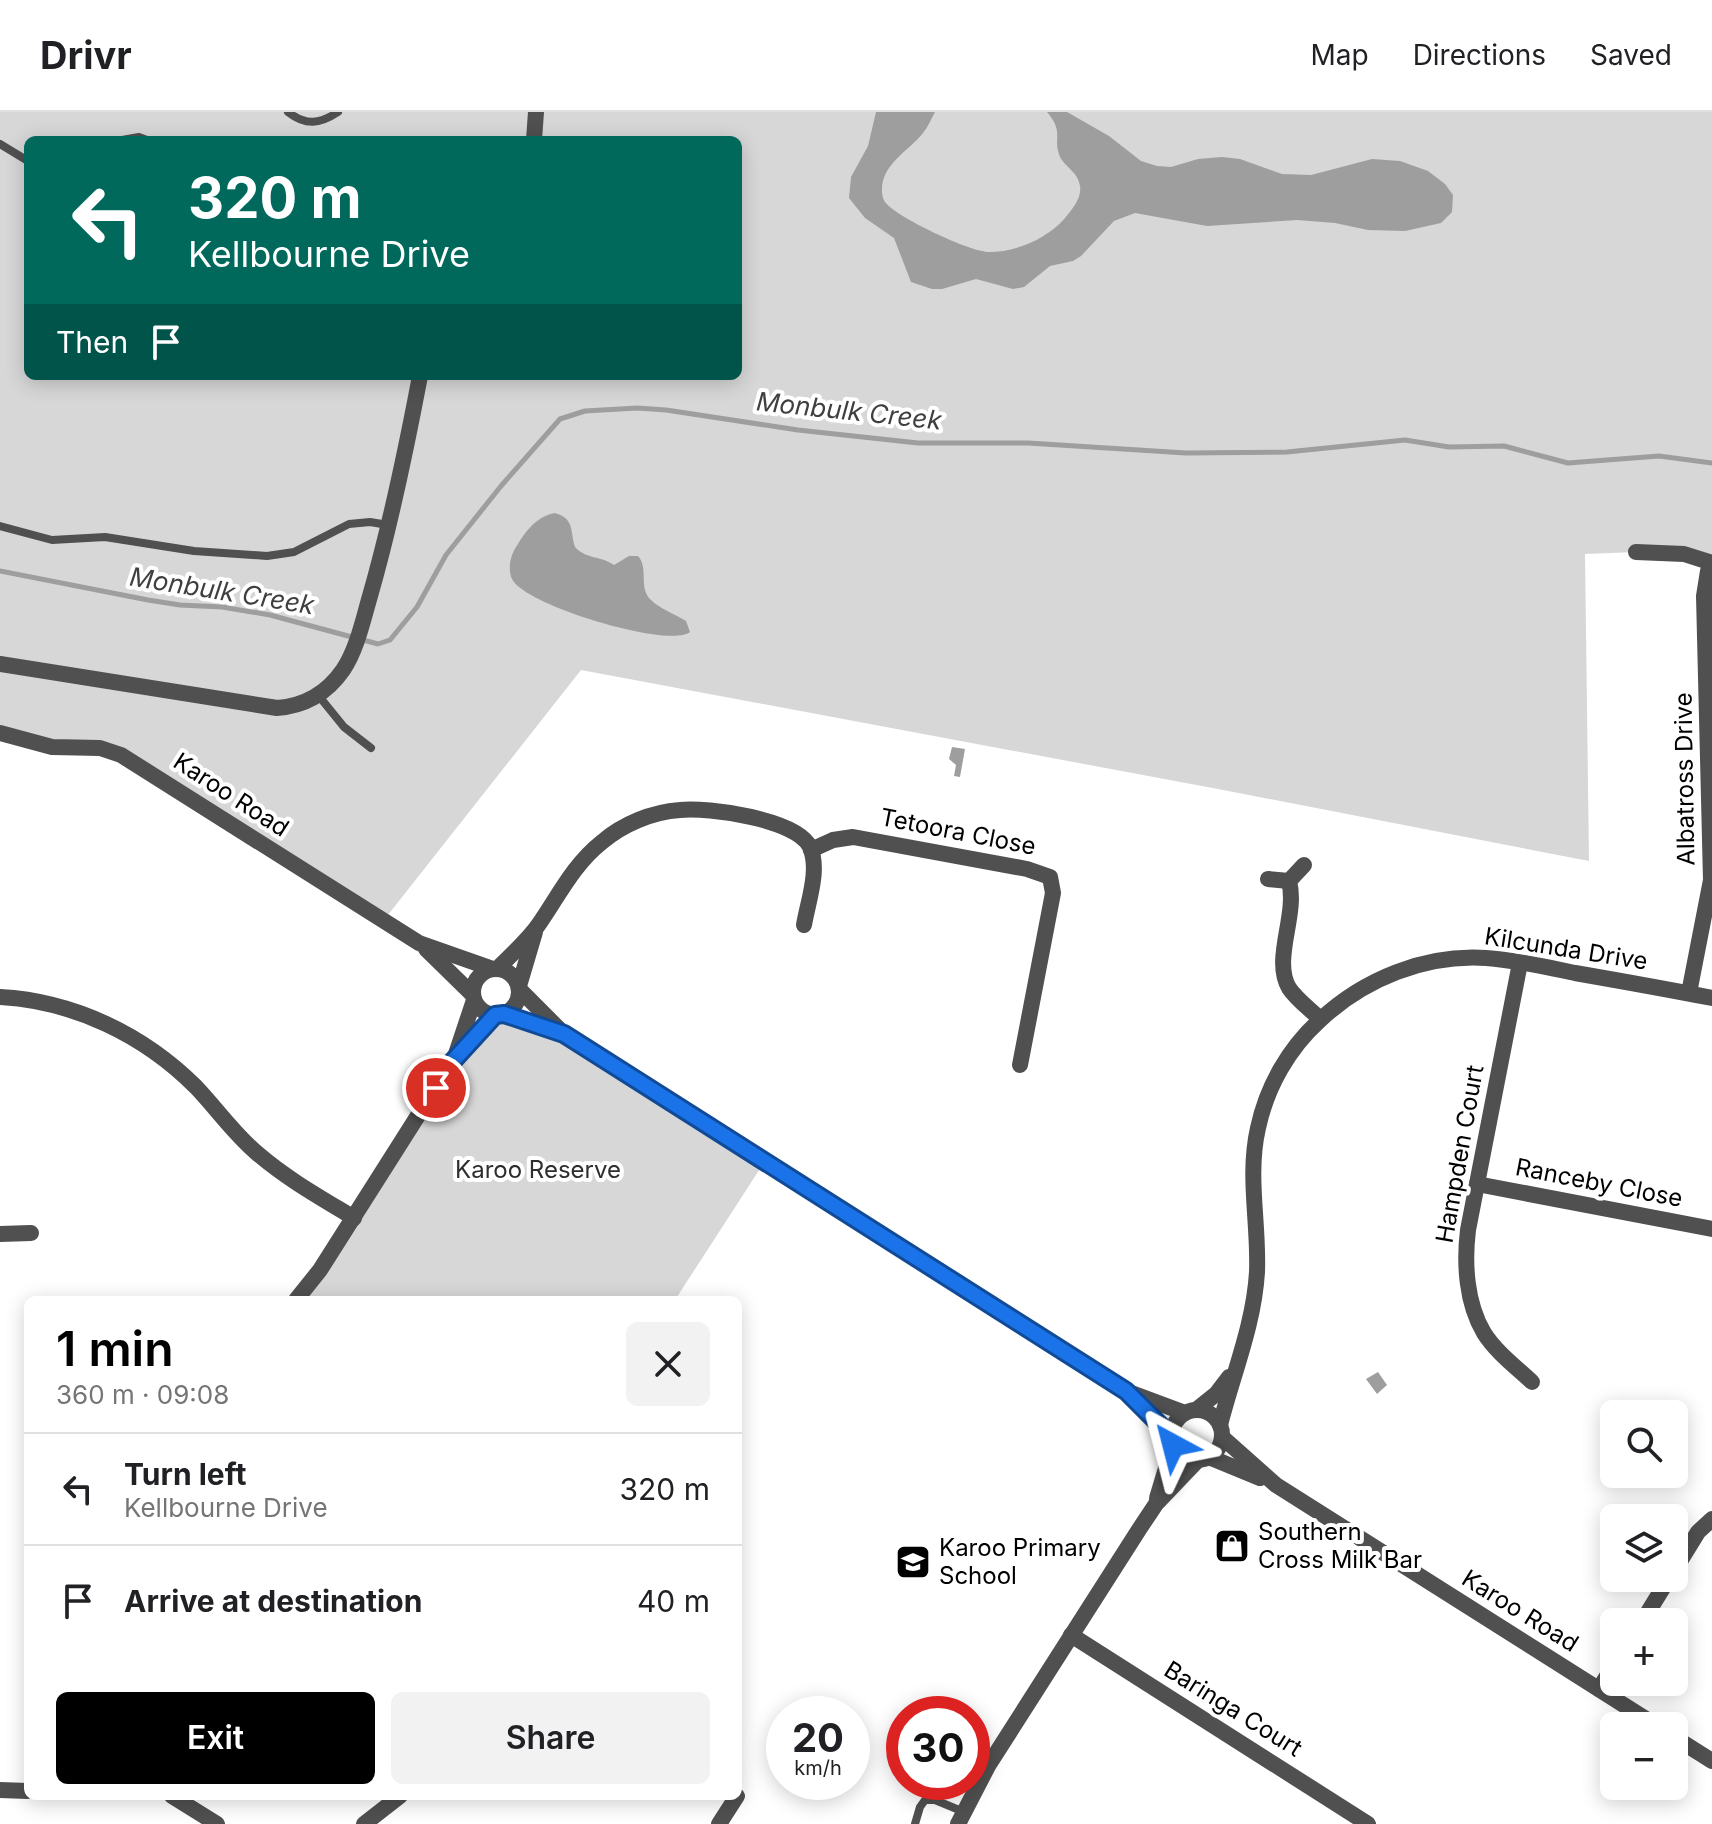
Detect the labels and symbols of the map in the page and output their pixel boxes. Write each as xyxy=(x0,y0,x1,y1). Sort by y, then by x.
water label: Monbulk Creek xyxy=(755,385,944,436)
water label: Monbulk Creek xyxy=(128,561,317,620)
street label: Albatross Drive xyxy=(1668,692,1701,866)
street label: Karoo Road xyxy=(168,747,294,843)
street label: Tetoora Close xyxy=(878,802,1038,861)
street label: Kilcunda Drive xyxy=(1482,921,1650,976)
pin xyxy=(402,1054,470,1122)
street label: Hampden Court xyxy=(1430,1063,1489,1245)
street label: Ranceby Close xyxy=(1513,1152,1685,1213)
park label: Karoo Reserve xyxy=(455,1155,621,1184)
position arrow xyxy=(1131,1403,1215,1487)
place label: Southern Cross Milk Bar xyxy=(1258,1517,1422,1574)
shop icon: Southern Cross Milk Bar xyxy=(1213,1527,1251,1565)
place label: Karoo Primary School xyxy=(939,1533,1101,1590)
school or university icon: Karoo Primary School xyxy=(894,1543,932,1581)
street label: Karoo Road xyxy=(1457,1563,1584,1658)
street label: Baringa Court xyxy=(1159,1655,1308,1763)
speed limit sign: 30 xyxy=(886,1696,990,1800)

